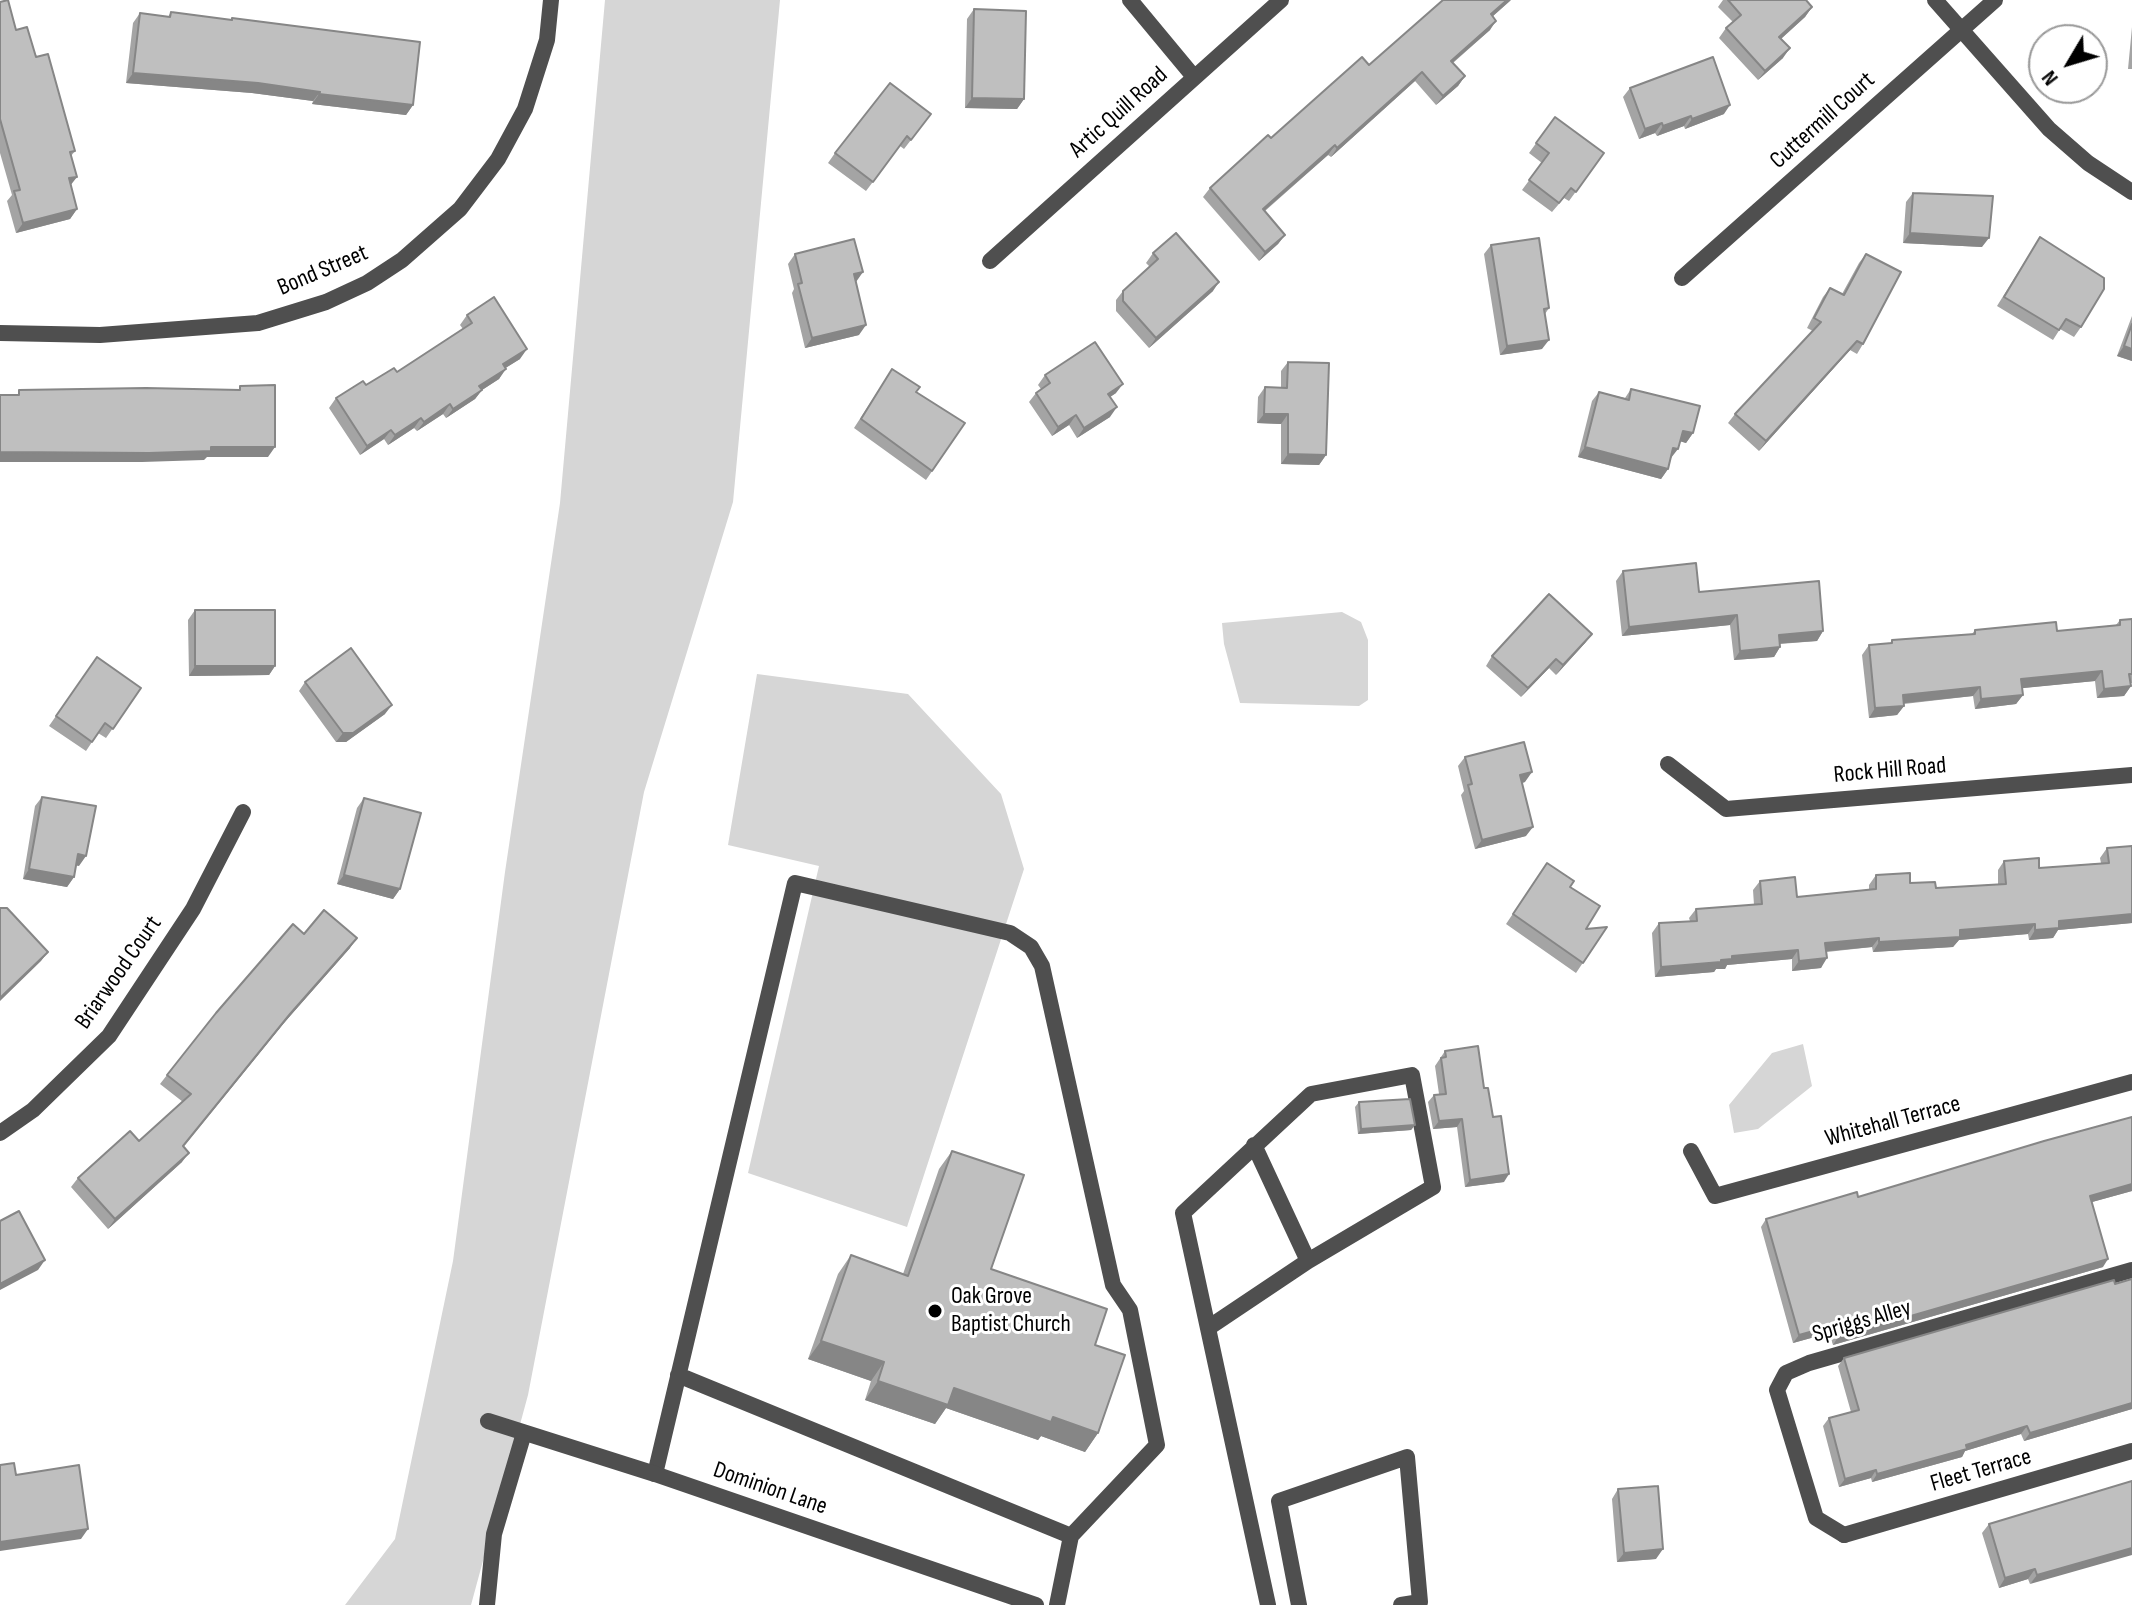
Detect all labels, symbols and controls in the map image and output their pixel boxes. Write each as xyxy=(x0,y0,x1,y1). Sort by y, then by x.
north arrow xyxy=(2028,24,2108,104)
street label: Artic Quill Road xyxy=(1064,61,1174,165)
text: N xyxy=(2036,65,2065,91)
street label: Cuttermill Court xyxy=(1765,66,1881,176)
street label: Bond Street xyxy=(273,239,373,303)
street label: Rock Hill Road xyxy=(1833,752,1947,790)
street label: Briarwood Court xyxy=(69,911,169,1035)
street label: Whitehall Terrace xyxy=(1822,1090,1964,1154)
place label: Oak Grove Baptist Church xyxy=(951,1283,1071,1339)
street label: Spriggs Alley xyxy=(1809,1294,1915,1350)
marker: Oak Grove Baptist Church xyxy=(926,1302,944,1320)
street label: Fleet Terrace xyxy=(1927,1443,2035,1499)
street label: Dominion Lane xyxy=(709,1456,831,1522)

